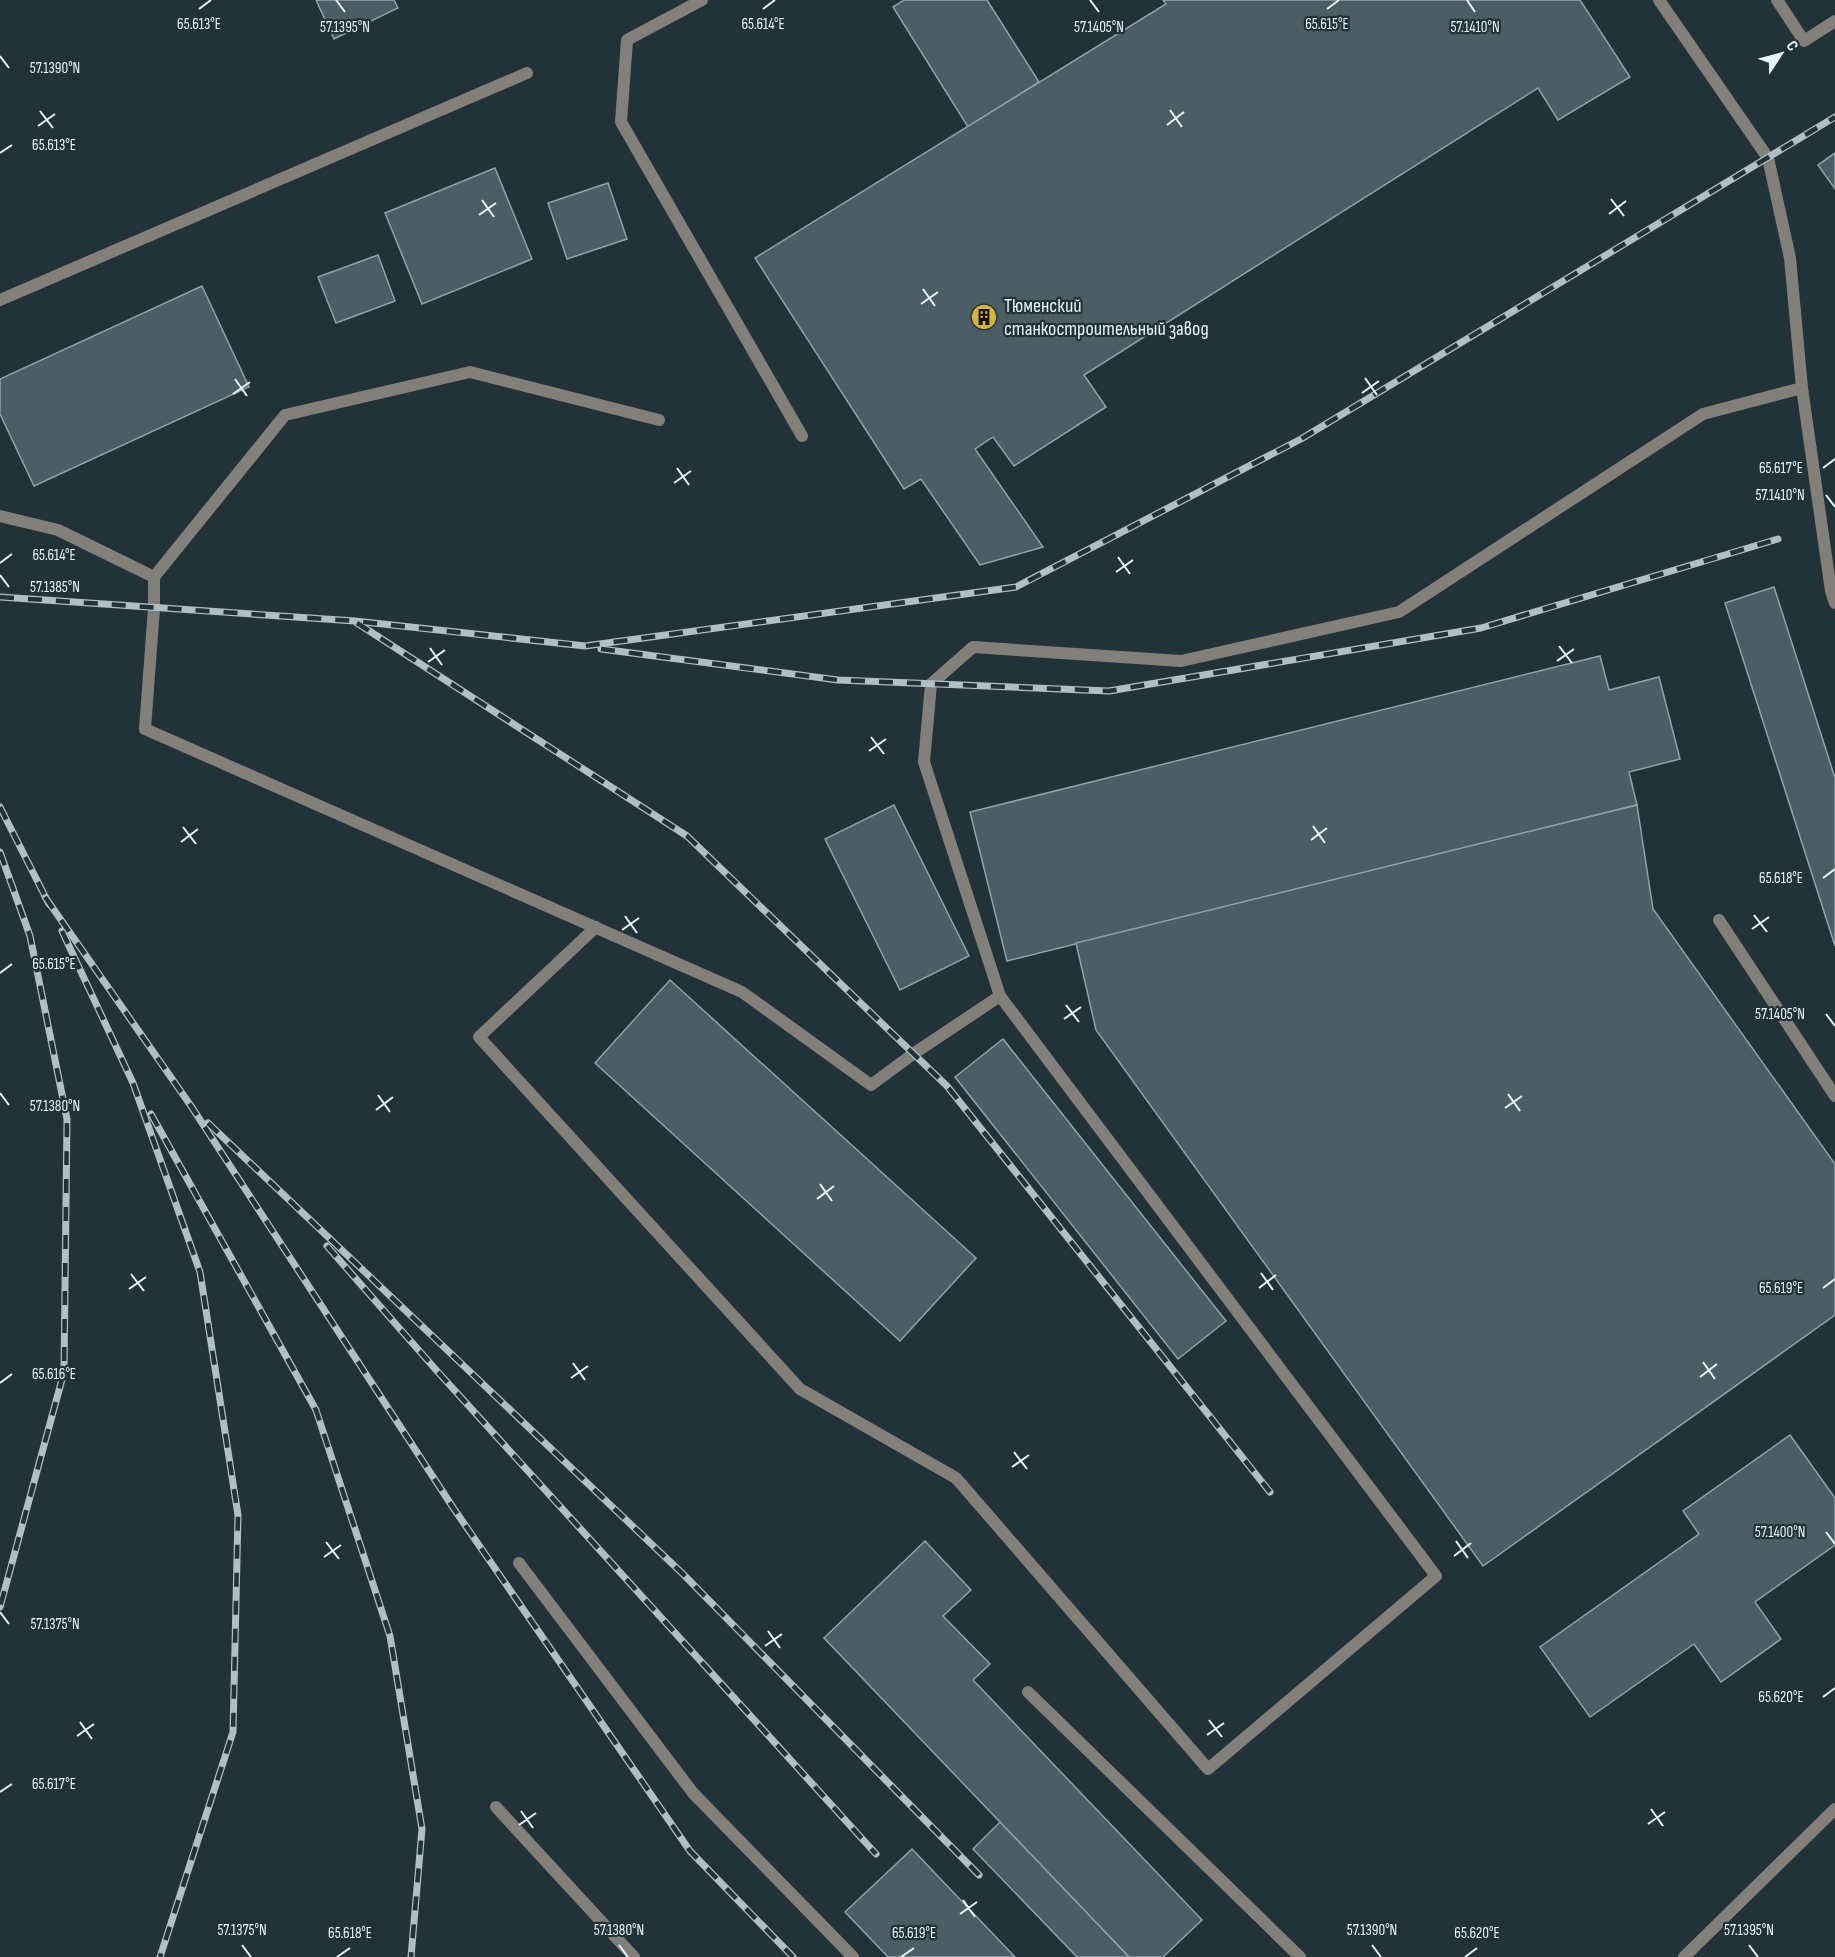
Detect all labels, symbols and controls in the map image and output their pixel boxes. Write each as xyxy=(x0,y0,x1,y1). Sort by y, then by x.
text: 65.613°E xyxy=(177,15,221,34)
text: 65.614°E xyxy=(741,15,785,34)
text: 65.615°E xyxy=(1305,15,1349,34)
text: 57.1395°N xyxy=(320,18,370,37)
text: 57.1405°N xyxy=(1074,18,1124,37)
text: 57.1410°N xyxy=(1450,18,1500,37)
north arrow xyxy=(1751,24,1811,84)
text: С xyxy=(1782,37,1802,55)
text: 57.1390°N xyxy=(30,59,80,78)
text: 65.613°E xyxy=(32,136,76,155)
place label: Тюменский станкостроительный завод xyxy=(1004,294,1209,341)
building icon: Тюменский станкостроительный завод xyxy=(969,302,999,332)
text: 65.617°E xyxy=(1759,459,1803,478)
text: 57.1410°N xyxy=(1755,486,1805,505)
text: 65.614°E xyxy=(32,546,76,565)
text: 57.1385°N xyxy=(30,578,80,597)
text: 65.618°E xyxy=(1759,869,1803,888)
text: 65.615°E xyxy=(32,955,76,974)
text: 57.1405°N xyxy=(1755,1005,1805,1024)
text: 57.1380°N xyxy=(30,1097,80,1116)
text: 65.619°E xyxy=(1759,1279,1803,1298)
text: 65.616°E xyxy=(32,1365,76,1384)
text: 57.1400°N xyxy=(1755,1523,1805,1542)
text: 57.1375°N xyxy=(30,1615,80,1634)
text: 65.620°E xyxy=(1758,1688,1804,1707)
text: 65.617°E xyxy=(32,1775,76,1794)
text: 57.1375°N xyxy=(217,1921,267,1940)
text: 57.1380°N xyxy=(594,1921,644,1940)
text: 57.1390°N xyxy=(1347,1921,1397,1940)
text: 57.1395°N xyxy=(1724,1921,1774,1940)
text: 65.618°E xyxy=(328,1924,372,1943)
text: 65.619°E xyxy=(892,1924,936,1943)
text: 65.620°E xyxy=(1454,1924,1500,1943)

